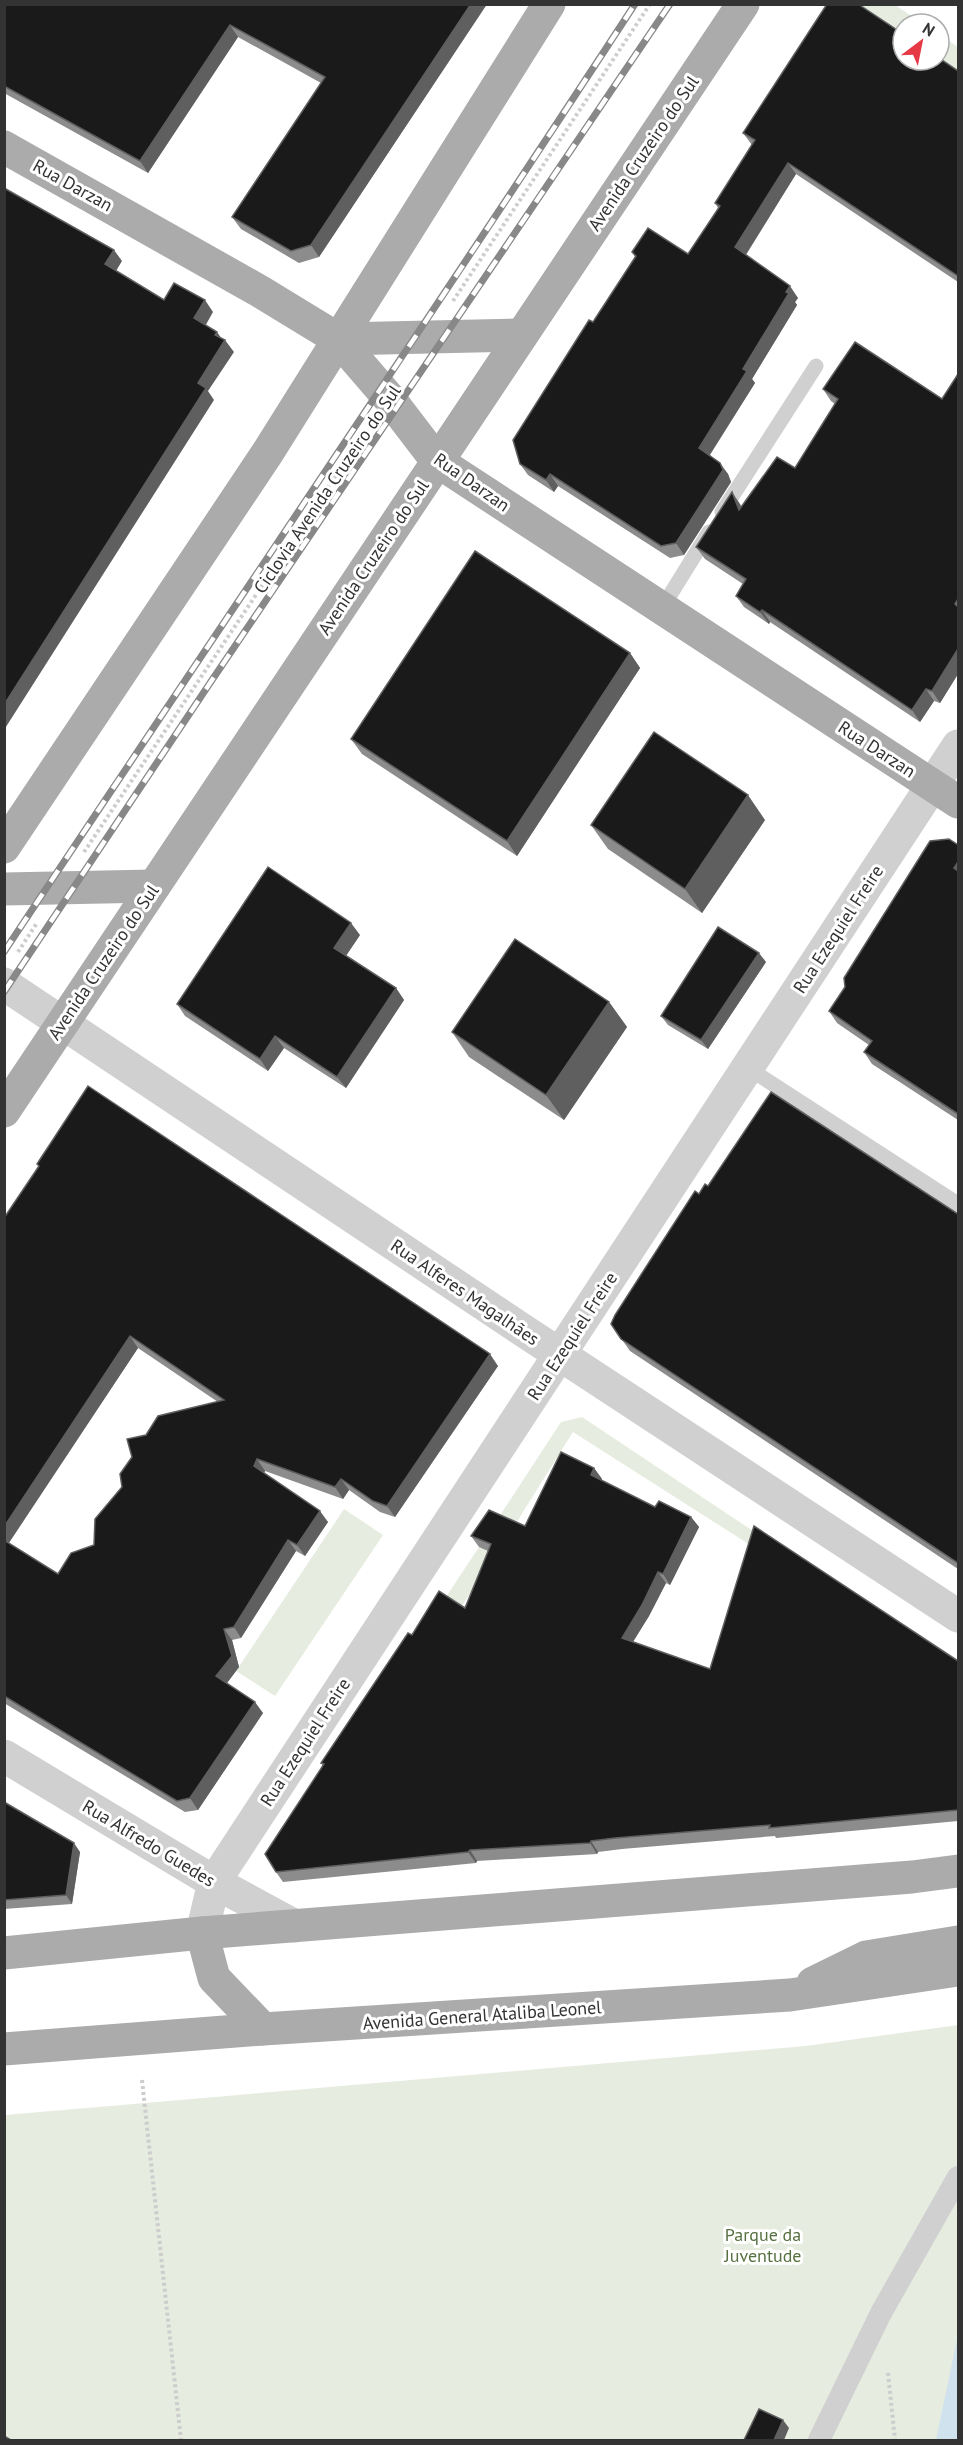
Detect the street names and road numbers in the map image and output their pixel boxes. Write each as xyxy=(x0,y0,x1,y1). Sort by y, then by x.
street label: Avenida Cruzeiro do Sul xyxy=(582,70,704,235)
street label: Rua Darzan xyxy=(29,154,117,216)
street label: Ciclovia Avenida Cruzeiro do Sul xyxy=(249,380,405,598)
street label: Rua Darzan xyxy=(430,447,514,517)
street label: Avenida Cruzeiro do Sul xyxy=(313,475,433,639)
street label: Rua Darzan xyxy=(834,715,920,783)
street label: Rua Ezequiel Freire xyxy=(788,861,888,997)
street label: Avenida Cruzeiro do Sul xyxy=(42,879,164,1044)
street label: Rua Alferes Magalhães xyxy=(386,1234,544,1350)
street label: Rua Ezequiel Freire xyxy=(522,1268,622,1404)
street label: Rua Ezequiel Freire xyxy=(255,1674,355,1810)
street label: Rua Alfredo Guedes xyxy=(79,1794,219,1892)
street label: Avenida General Ataliba Leonel xyxy=(362,1995,603,2035)

